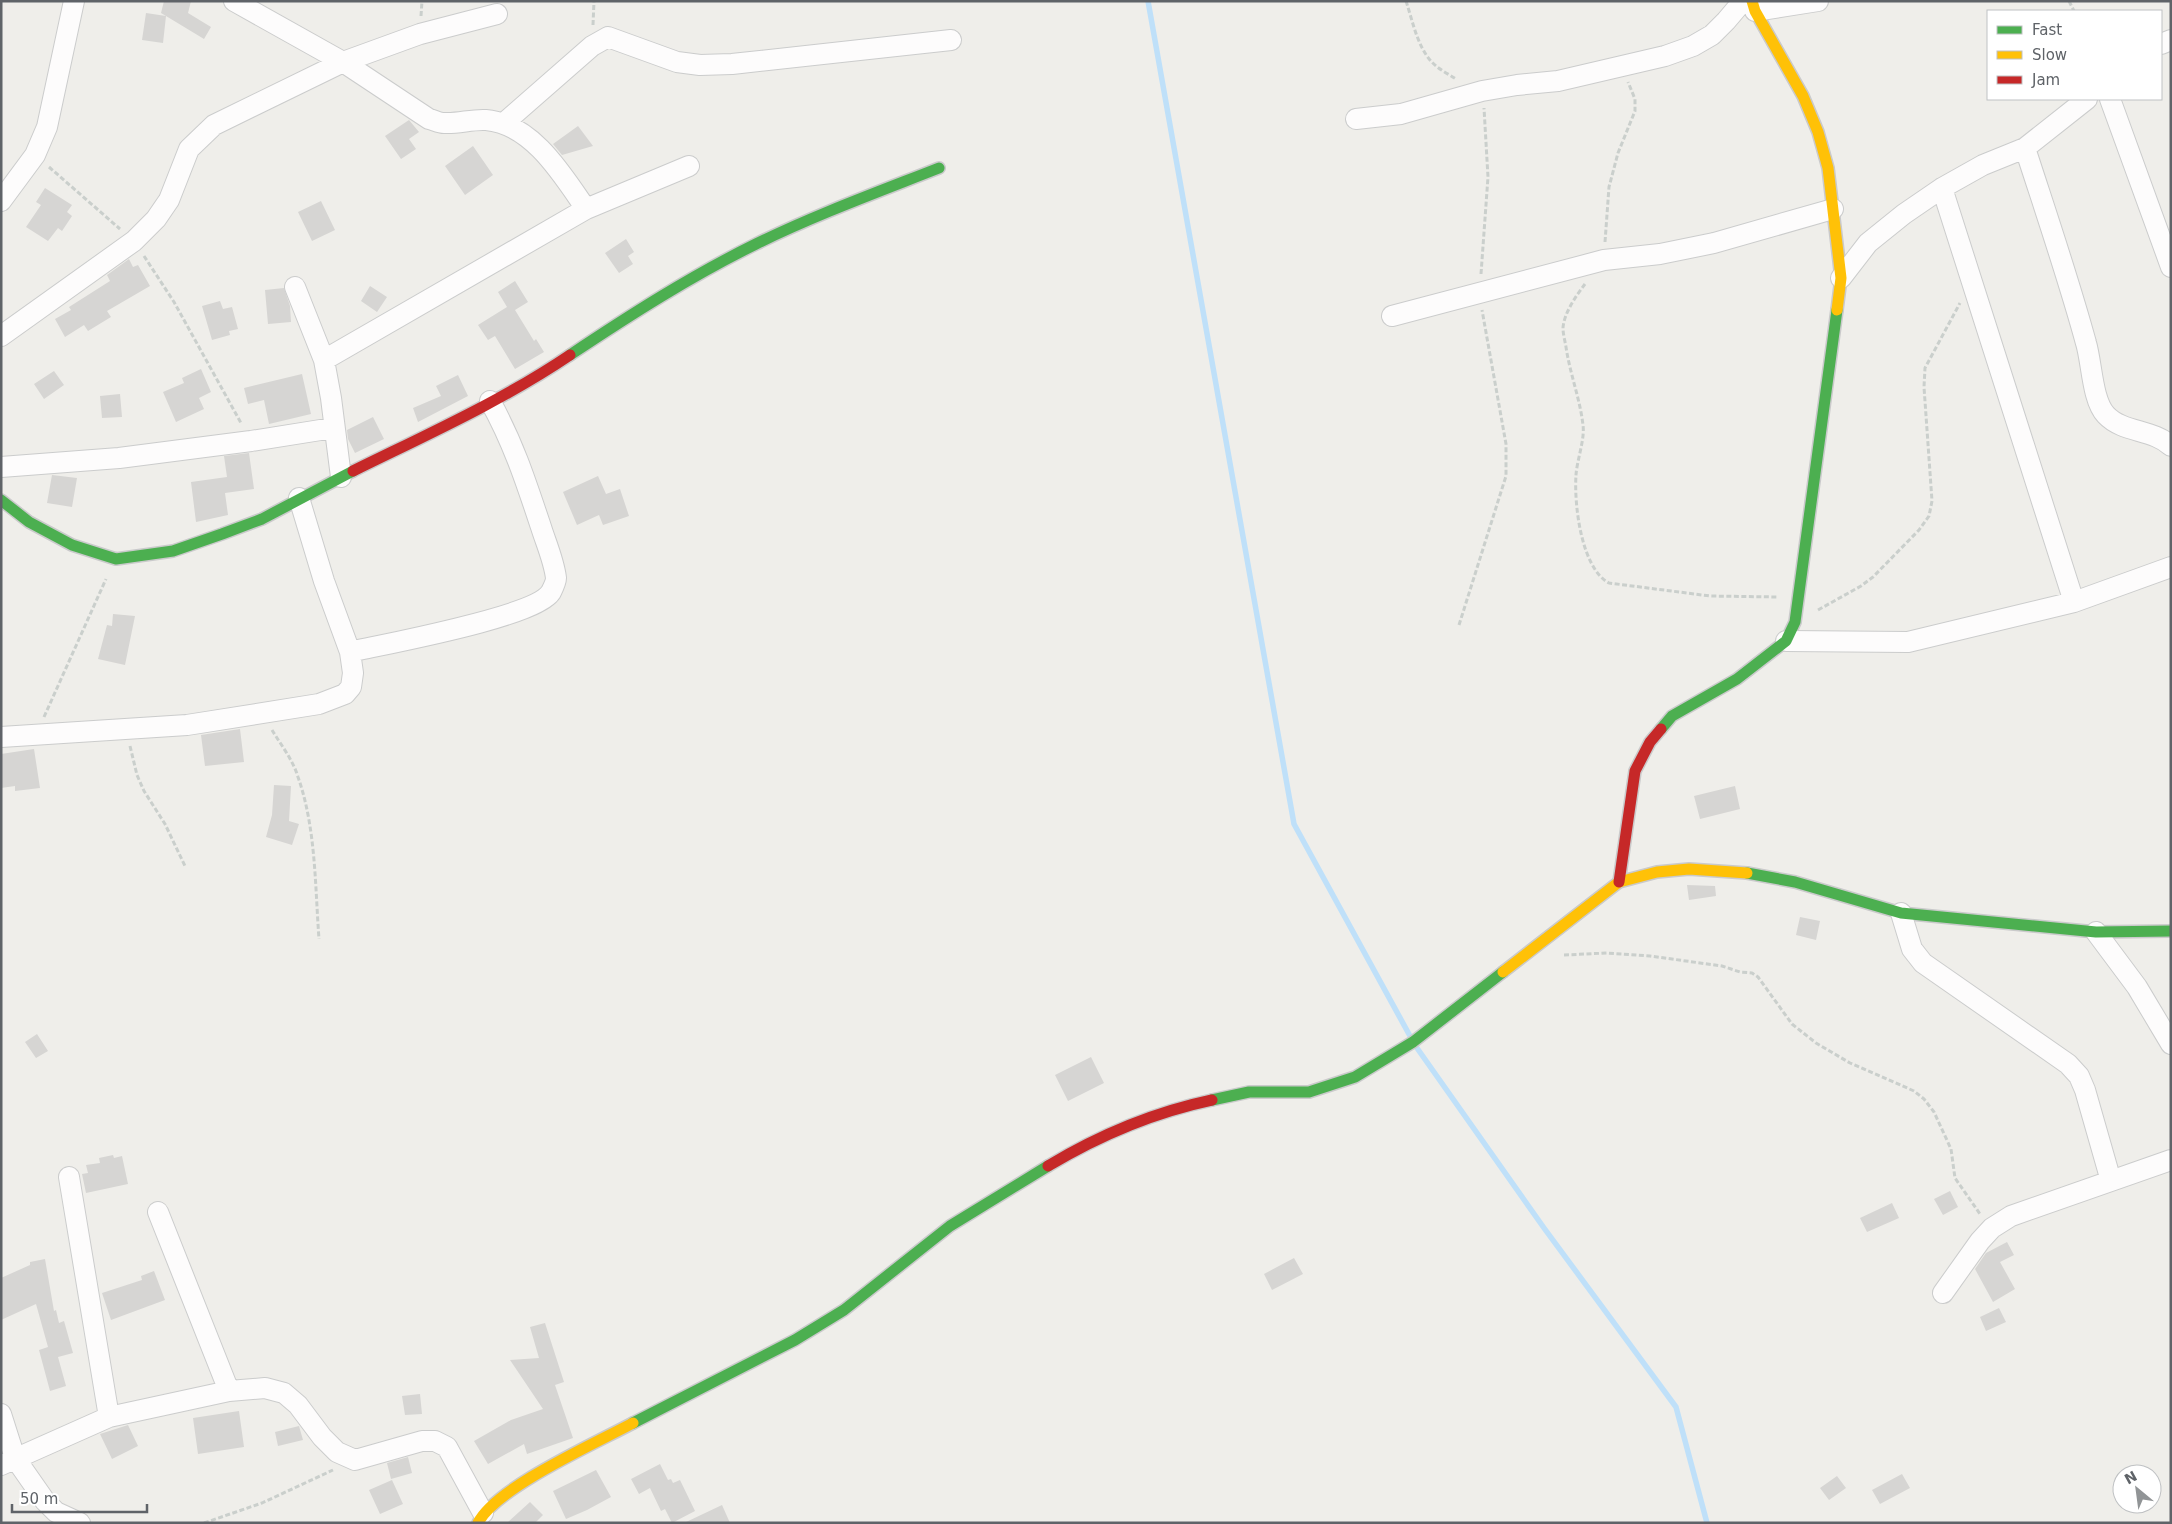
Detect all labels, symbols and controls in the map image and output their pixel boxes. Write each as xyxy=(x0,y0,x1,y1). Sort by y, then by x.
legend xyxy=(1987,10,2162,100)
text: Fast xyxy=(2032,21,2062,39)
text: Slow xyxy=(2032,46,2067,64)
text: Jam xyxy=(2031,71,2060,89)
north arrow xyxy=(2112,1464,2162,1514)
text: N xyxy=(2122,1468,2140,1487)
scale bar xyxy=(12,1482,148,1514)
text: 50 m xyxy=(20,1490,58,1508)

